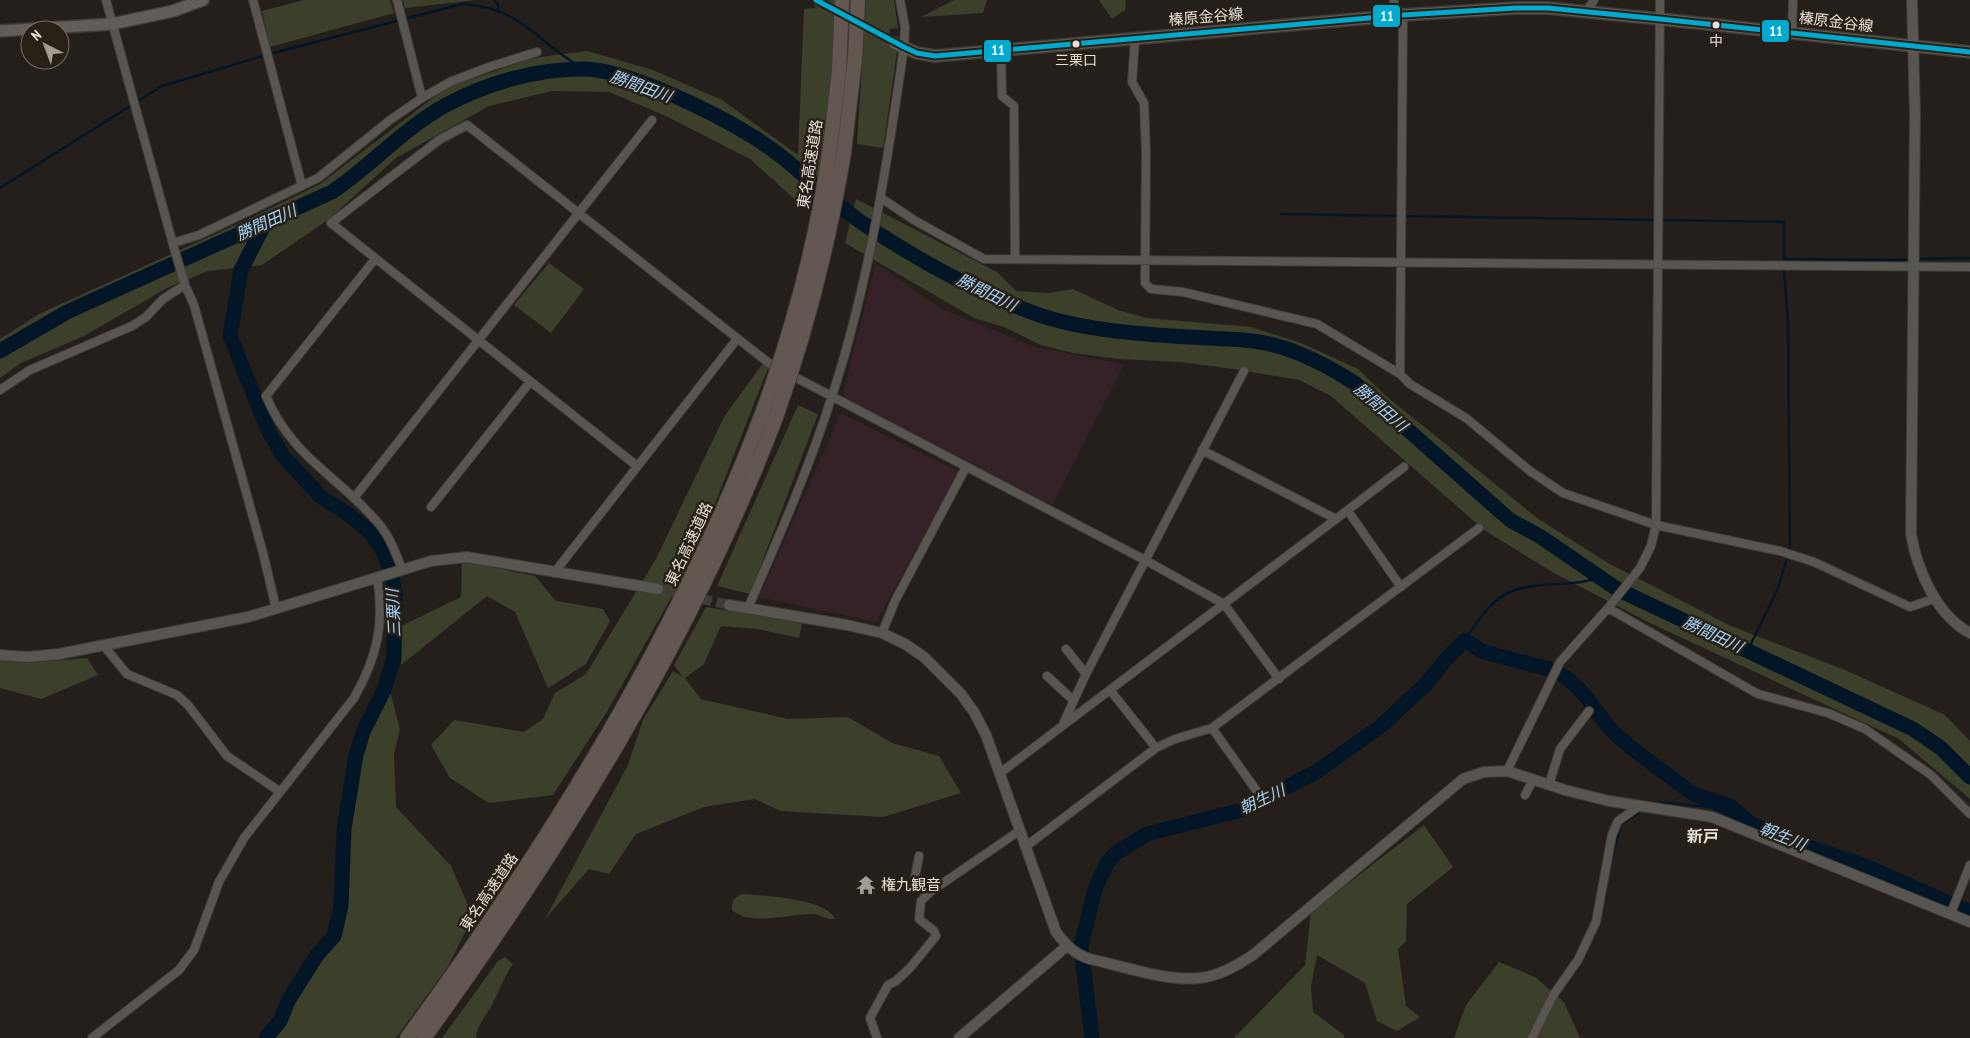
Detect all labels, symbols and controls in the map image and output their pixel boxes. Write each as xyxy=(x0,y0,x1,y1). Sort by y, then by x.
street label: 榛原金谷線 xyxy=(1168,4,1244,29)
line badge: 11 xyxy=(1372,4,1401,28)
text: 11 xyxy=(1380,7,1394,25)
street label: 榛原金谷線 xyxy=(1798,8,1874,36)
line badge: 11 xyxy=(1761,19,1790,43)
north arrow xyxy=(20,20,70,70)
marker: 中 xyxy=(1711,20,1721,30)
text: 11 xyxy=(1769,22,1783,40)
text: N xyxy=(27,26,45,45)
place label: 中 xyxy=(1709,32,1723,50)
line badge: 11 xyxy=(983,39,1012,63)
marker: 三栗口 xyxy=(1071,39,1081,49)
text: 11 xyxy=(991,41,1005,59)
place label: 三栗口 xyxy=(1055,51,1097,69)
water label: 勝間田川 xyxy=(608,66,676,107)
street label: 東名高速道路 xyxy=(793,118,826,210)
water label: 勝間田川 xyxy=(233,199,301,244)
water label: 勝間田川 xyxy=(954,269,1022,316)
water label: 勝間田川 xyxy=(1350,378,1413,437)
street label: 東名高速道路 xyxy=(661,499,716,589)
water label: 三栗川 xyxy=(382,587,404,637)
water label: 勝間田川 xyxy=(1680,611,1748,657)
water label: 朝生川 xyxy=(1236,779,1290,818)
water label: 朝生川 xyxy=(1757,818,1811,855)
district label: 新戸 xyxy=(1687,826,1719,846)
street label: 東名高速道路 xyxy=(456,849,522,934)
temple icon: 権九観音 xyxy=(855,874,877,896)
place label: 権九観音 xyxy=(881,875,941,894)

